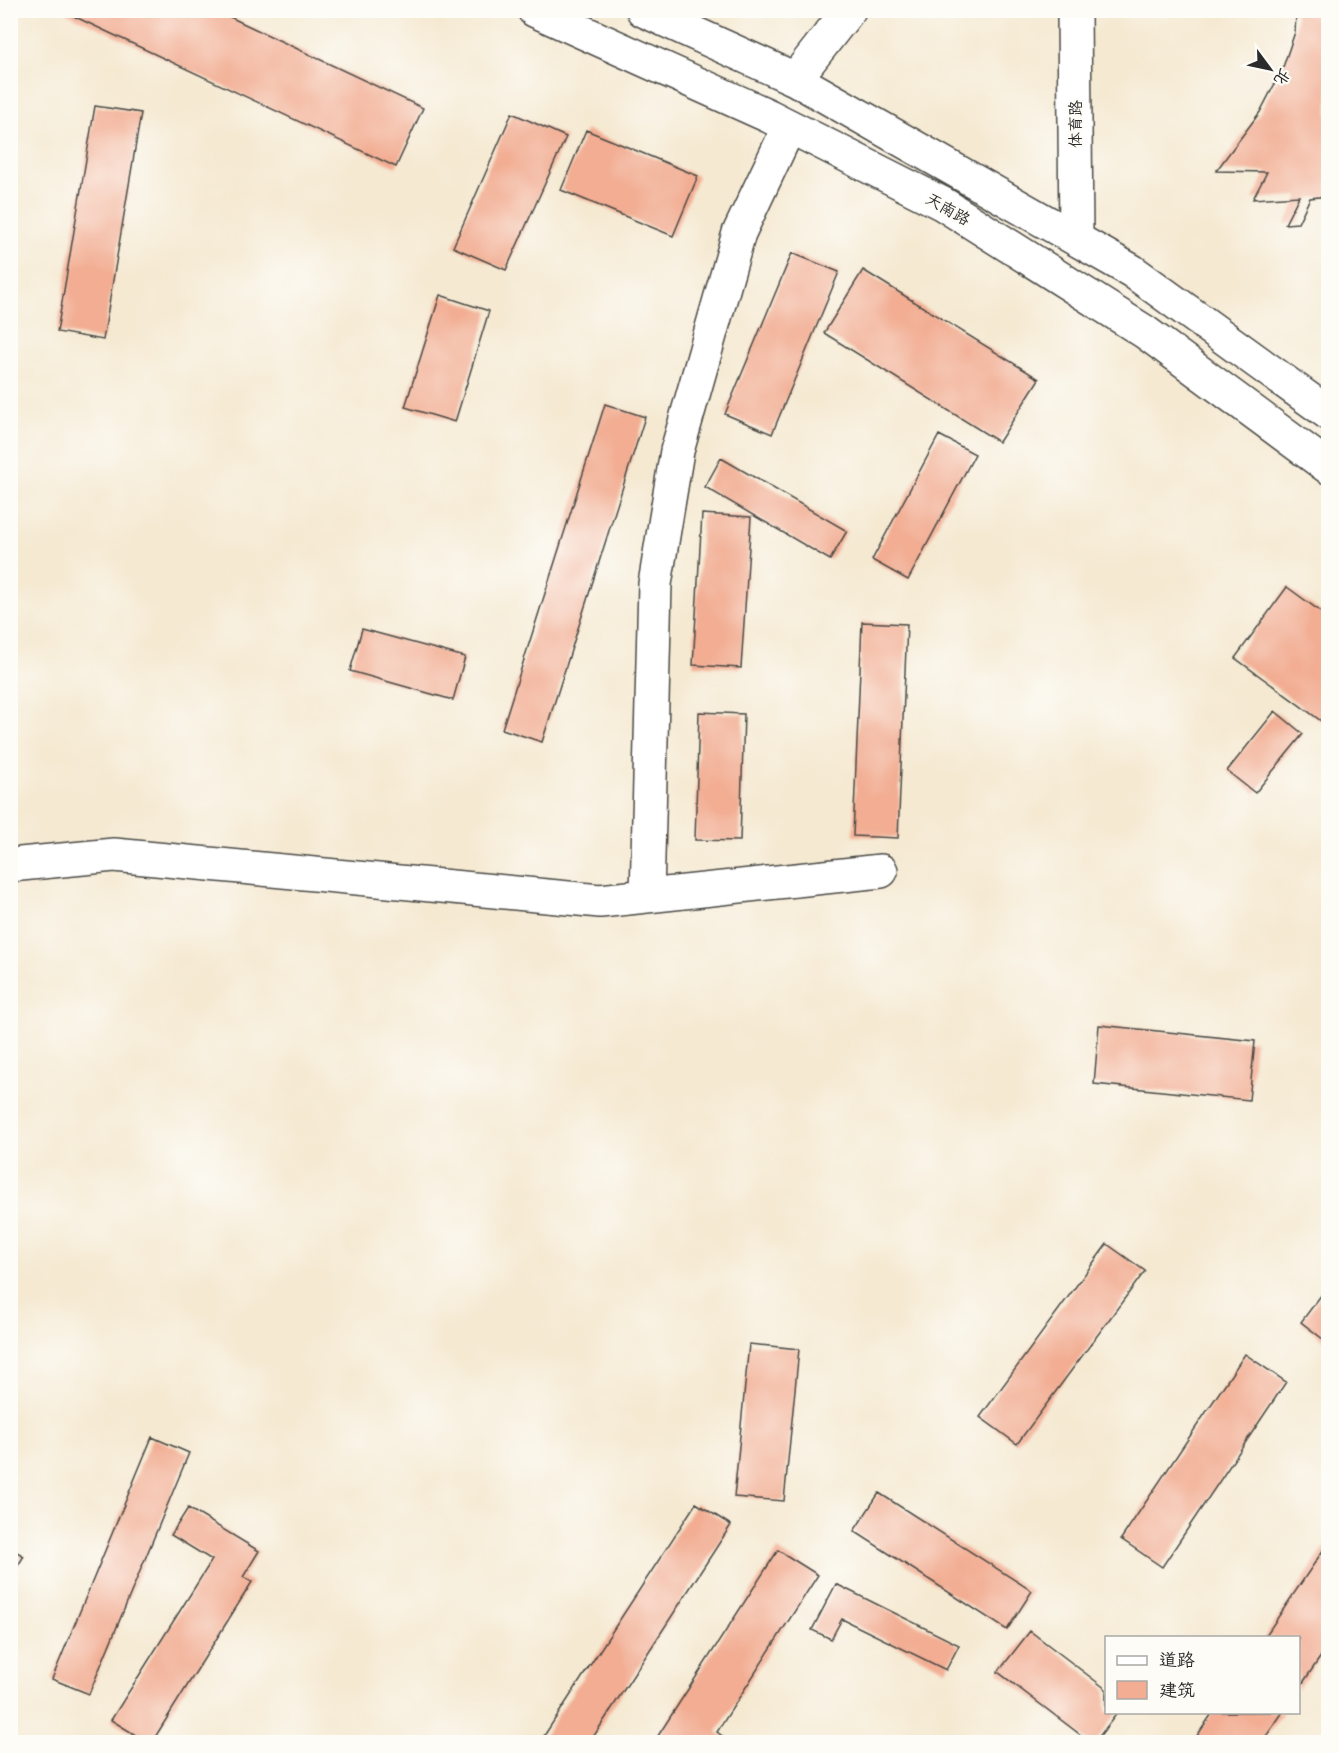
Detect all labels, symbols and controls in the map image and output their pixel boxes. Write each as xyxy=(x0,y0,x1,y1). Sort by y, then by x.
north arrow xyxy=(1240,39,1300,99)
text: 北 xyxy=(1266,62,1299,92)
street label: 体育路 xyxy=(1061,100,1090,148)
street label: 天南路 xyxy=(920,184,976,234)
legend xyxy=(1105,1636,1300,1714)
text: 道路 xyxy=(1159,1644,1195,1676)
text: 建筑 xyxy=(1159,1674,1195,1706)

